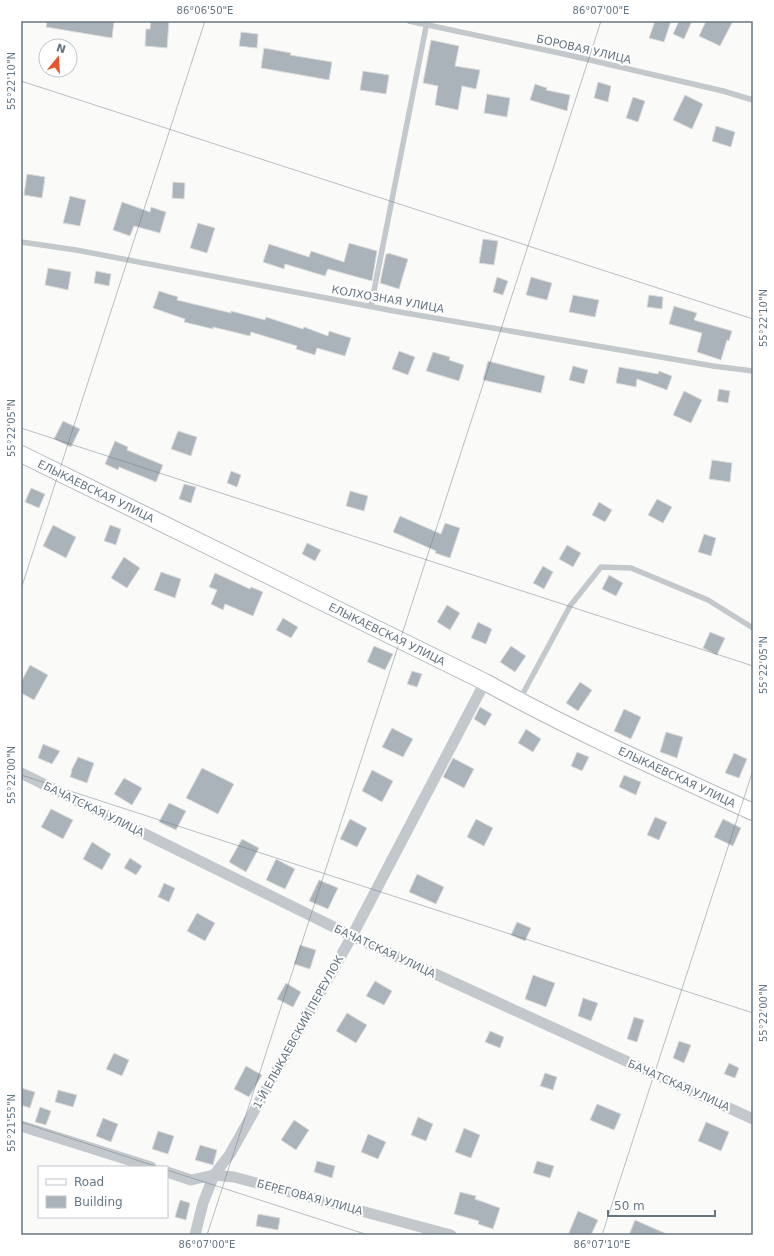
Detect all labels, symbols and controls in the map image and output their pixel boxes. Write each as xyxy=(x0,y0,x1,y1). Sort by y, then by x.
text: 86°06'50"E xyxy=(177,5,233,16)
text: 86°07'00"E xyxy=(573,5,629,16)
street label: БОРОВАЯ УЛИЦА xyxy=(535,32,633,67)
north arrow xyxy=(38,38,78,78)
text: N xyxy=(55,41,67,57)
text: 55°22'10"N xyxy=(6,52,17,110)
street label: КОЛХОЗНАЯ УЛИЦА xyxy=(331,283,446,316)
text: 55°22'10"N xyxy=(758,289,769,347)
text: 55°22'05"N xyxy=(6,399,17,457)
street label: ЕЛЫКАЕВСКАЯ УЛИЦА xyxy=(35,458,157,526)
street label: ЕЛЫКАЕВСКАЯ УЛИЦА xyxy=(326,601,448,669)
text: 55°22'05"N xyxy=(758,636,769,694)
street label: ЕЛЫКАЕВСКАЯ УЛИЦА xyxy=(616,744,738,811)
text: 55°22'00"N xyxy=(6,746,17,804)
street label: БАЧАТСКАЯ УЛИЦА xyxy=(41,779,147,840)
street label: БАЧАТСКАЯ УЛИЦА xyxy=(332,922,438,981)
street label: 1-Й ЕЛЫКАЕВСКИЙ ПЕРЕУЛОК xyxy=(251,953,346,1111)
text: 55°22'00"N xyxy=(758,984,769,1042)
street label: БАЧАТСКАЯ УЛИЦА xyxy=(626,1057,732,1114)
text: 55°21'55"N xyxy=(6,1094,17,1152)
legend xyxy=(38,1166,168,1218)
text: Road xyxy=(74,1175,104,1189)
street label: БЕРЕГОВАЯ УЛИЦА xyxy=(256,1177,365,1218)
scale bar xyxy=(608,1192,715,1218)
text: Building xyxy=(74,1195,123,1209)
text: 50 m xyxy=(614,1199,645,1213)
text: 86°07'00"E xyxy=(179,1239,235,1250)
text: 86°07'10"E xyxy=(574,1239,630,1250)

